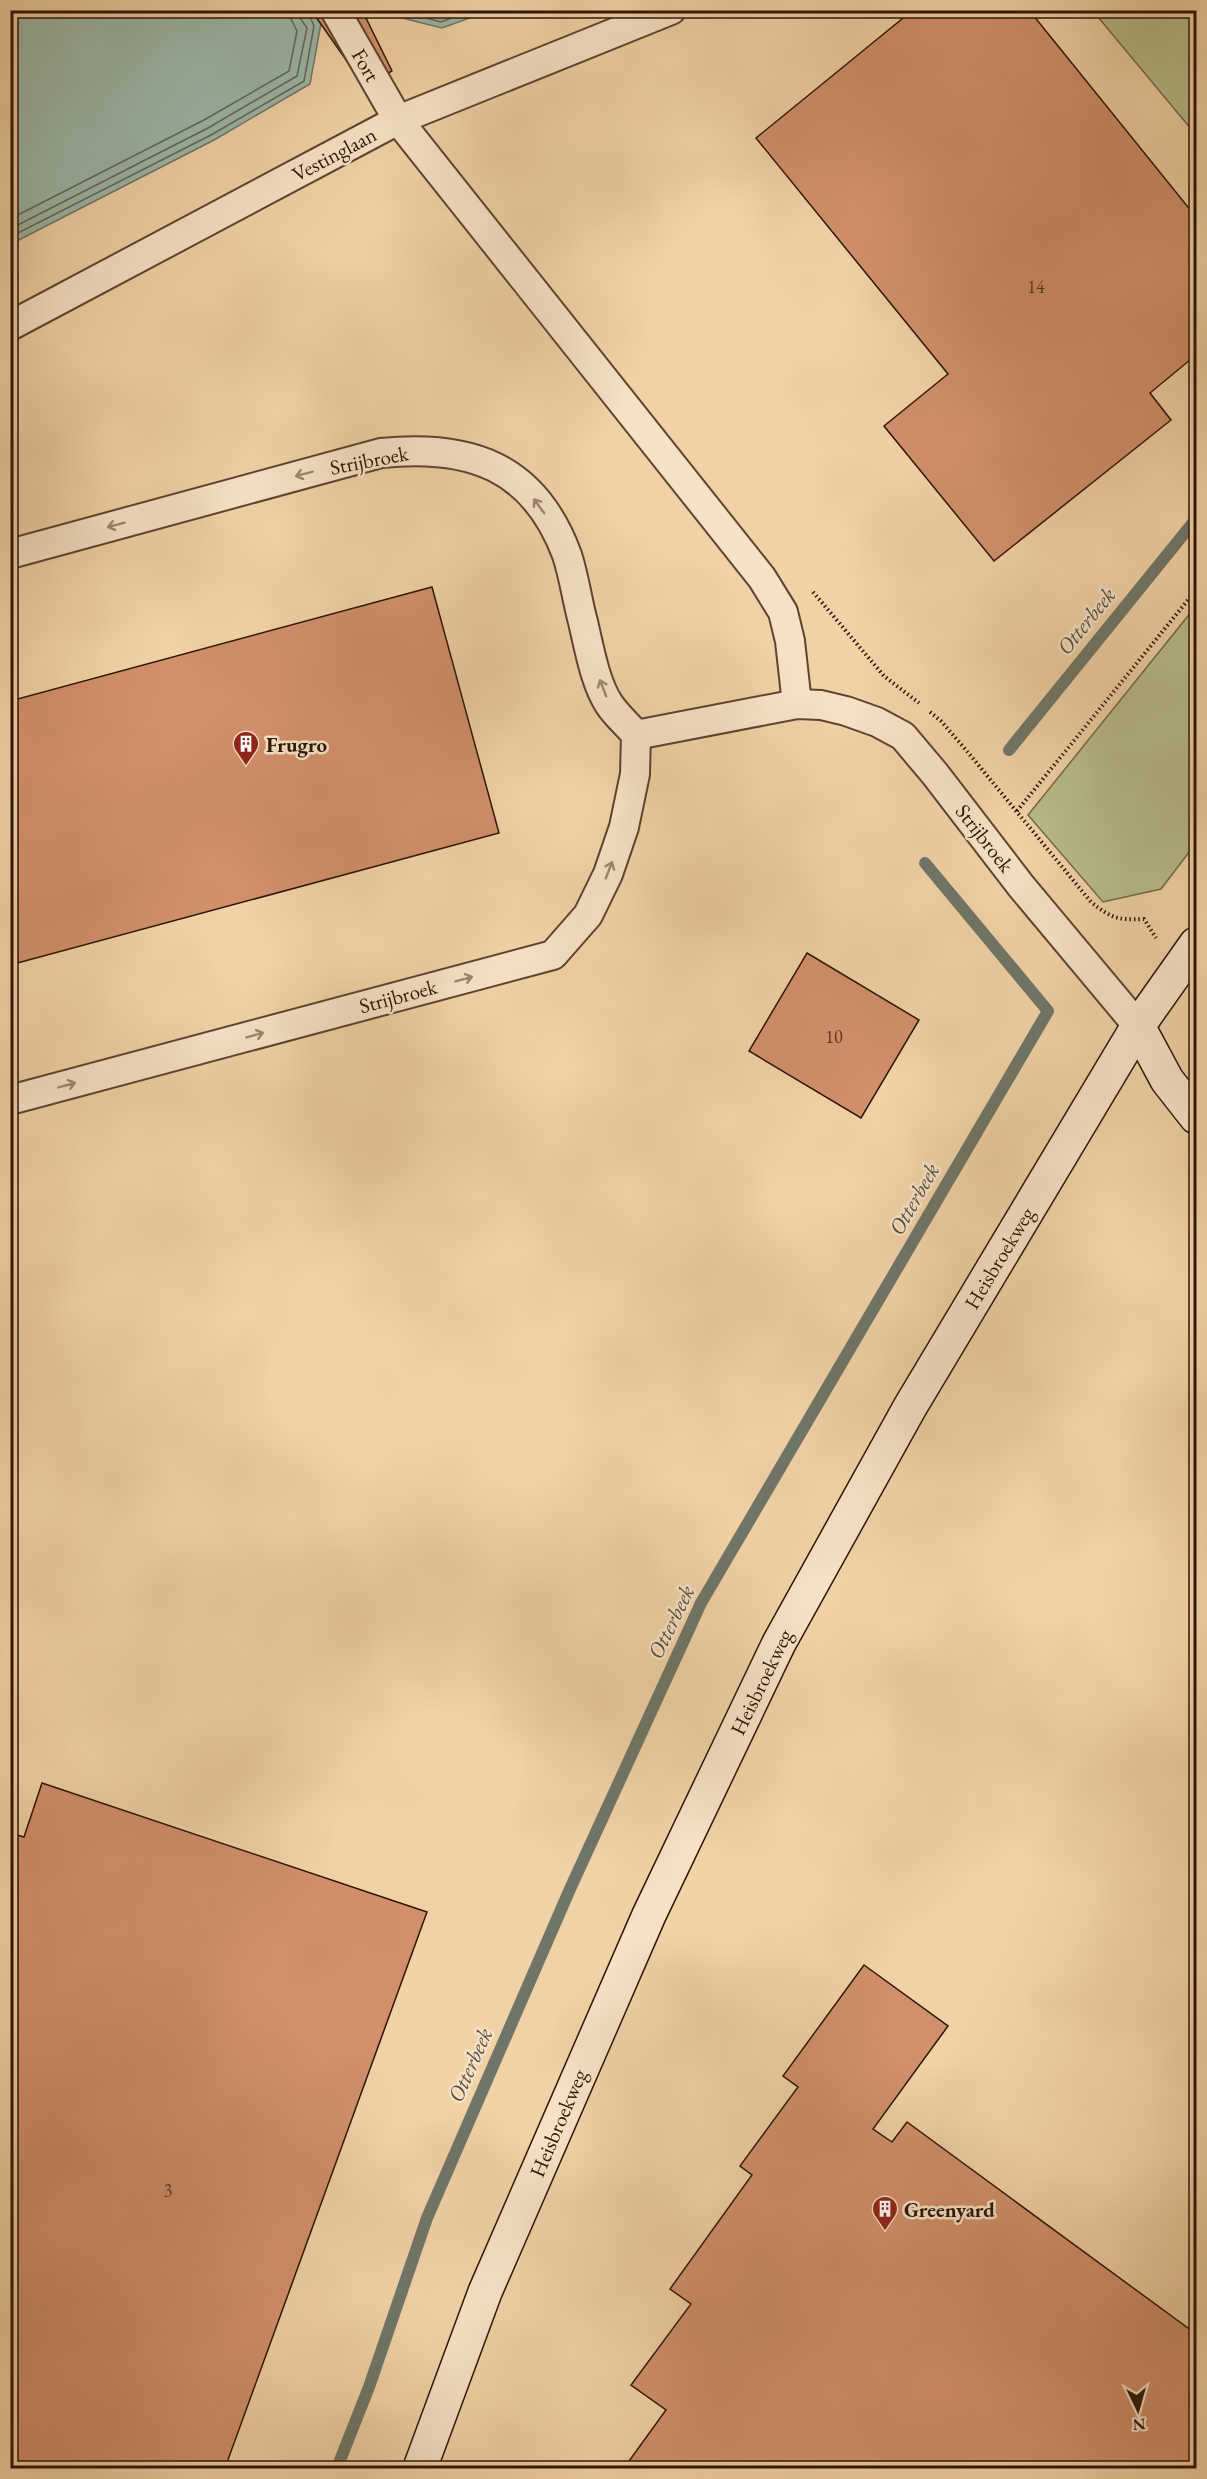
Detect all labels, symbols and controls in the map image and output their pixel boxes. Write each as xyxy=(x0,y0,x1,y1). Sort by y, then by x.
street label: Fort xyxy=(346,43,386,87)
street label: Vestinglaan xyxy=(287,121,381,187)
house number: 14 xyxy=(1027,275,1045,298)
street label: Strijbroek xyxy=(327,439,412,481)
one-way arrow xyxy=(295,469,314,480)
one-way arrow xyxy=(533,498,545,514)
one-way arrow xyxy=(107,520,126,531)
water label: Otterbeek xyxy=(1050,581,1122,661)
one-way arrow xyxy=(596,679,607,698)
building icon: Frugro xyxy=(231,729,261,767)
place label: Frugro xyxy=(266,731,327,758)
street label: Strijbroek xyxy=(950,798,1021,879)
one-way arrow xyxy=(604,861,615,880)
street label: Strijbroek xyxy=(356,972,441,1019)
one-way arrow xyxy=(454,972,473,984)
house number: 10 xyxy=(825,1025,843,1048)
one-way arrow xyxy=(246,1028,265,1040)
one-way arrow xyxy=(57,1079,76,1090)
water label: Otterbeek xyxy=(882,1158,946,1240)
street label: Heisbroekweg xyxy=(958,1201,1041,1314)
water label: Otterbeek xyxy=(641,1580,701,1664)
street label: Heisbroekweg xyxy=(724,1624,799,1739)
water label: Otterbeek xyxy=(441,2023,499,2107)
street label: Heisbroekweg xyxy=(523,2064,593,2181)
house number: 3 xyxy=(164,2179,172,2202)
building icon: Greenyard xyxy=(870,2194,900,2232)
place label: Greenyard xyxy=(904,2196,995,2223)
north arrow xyxy=(1108,2380,1168,2440)
text: N xyxy=(1132,2413,1147,2435)

